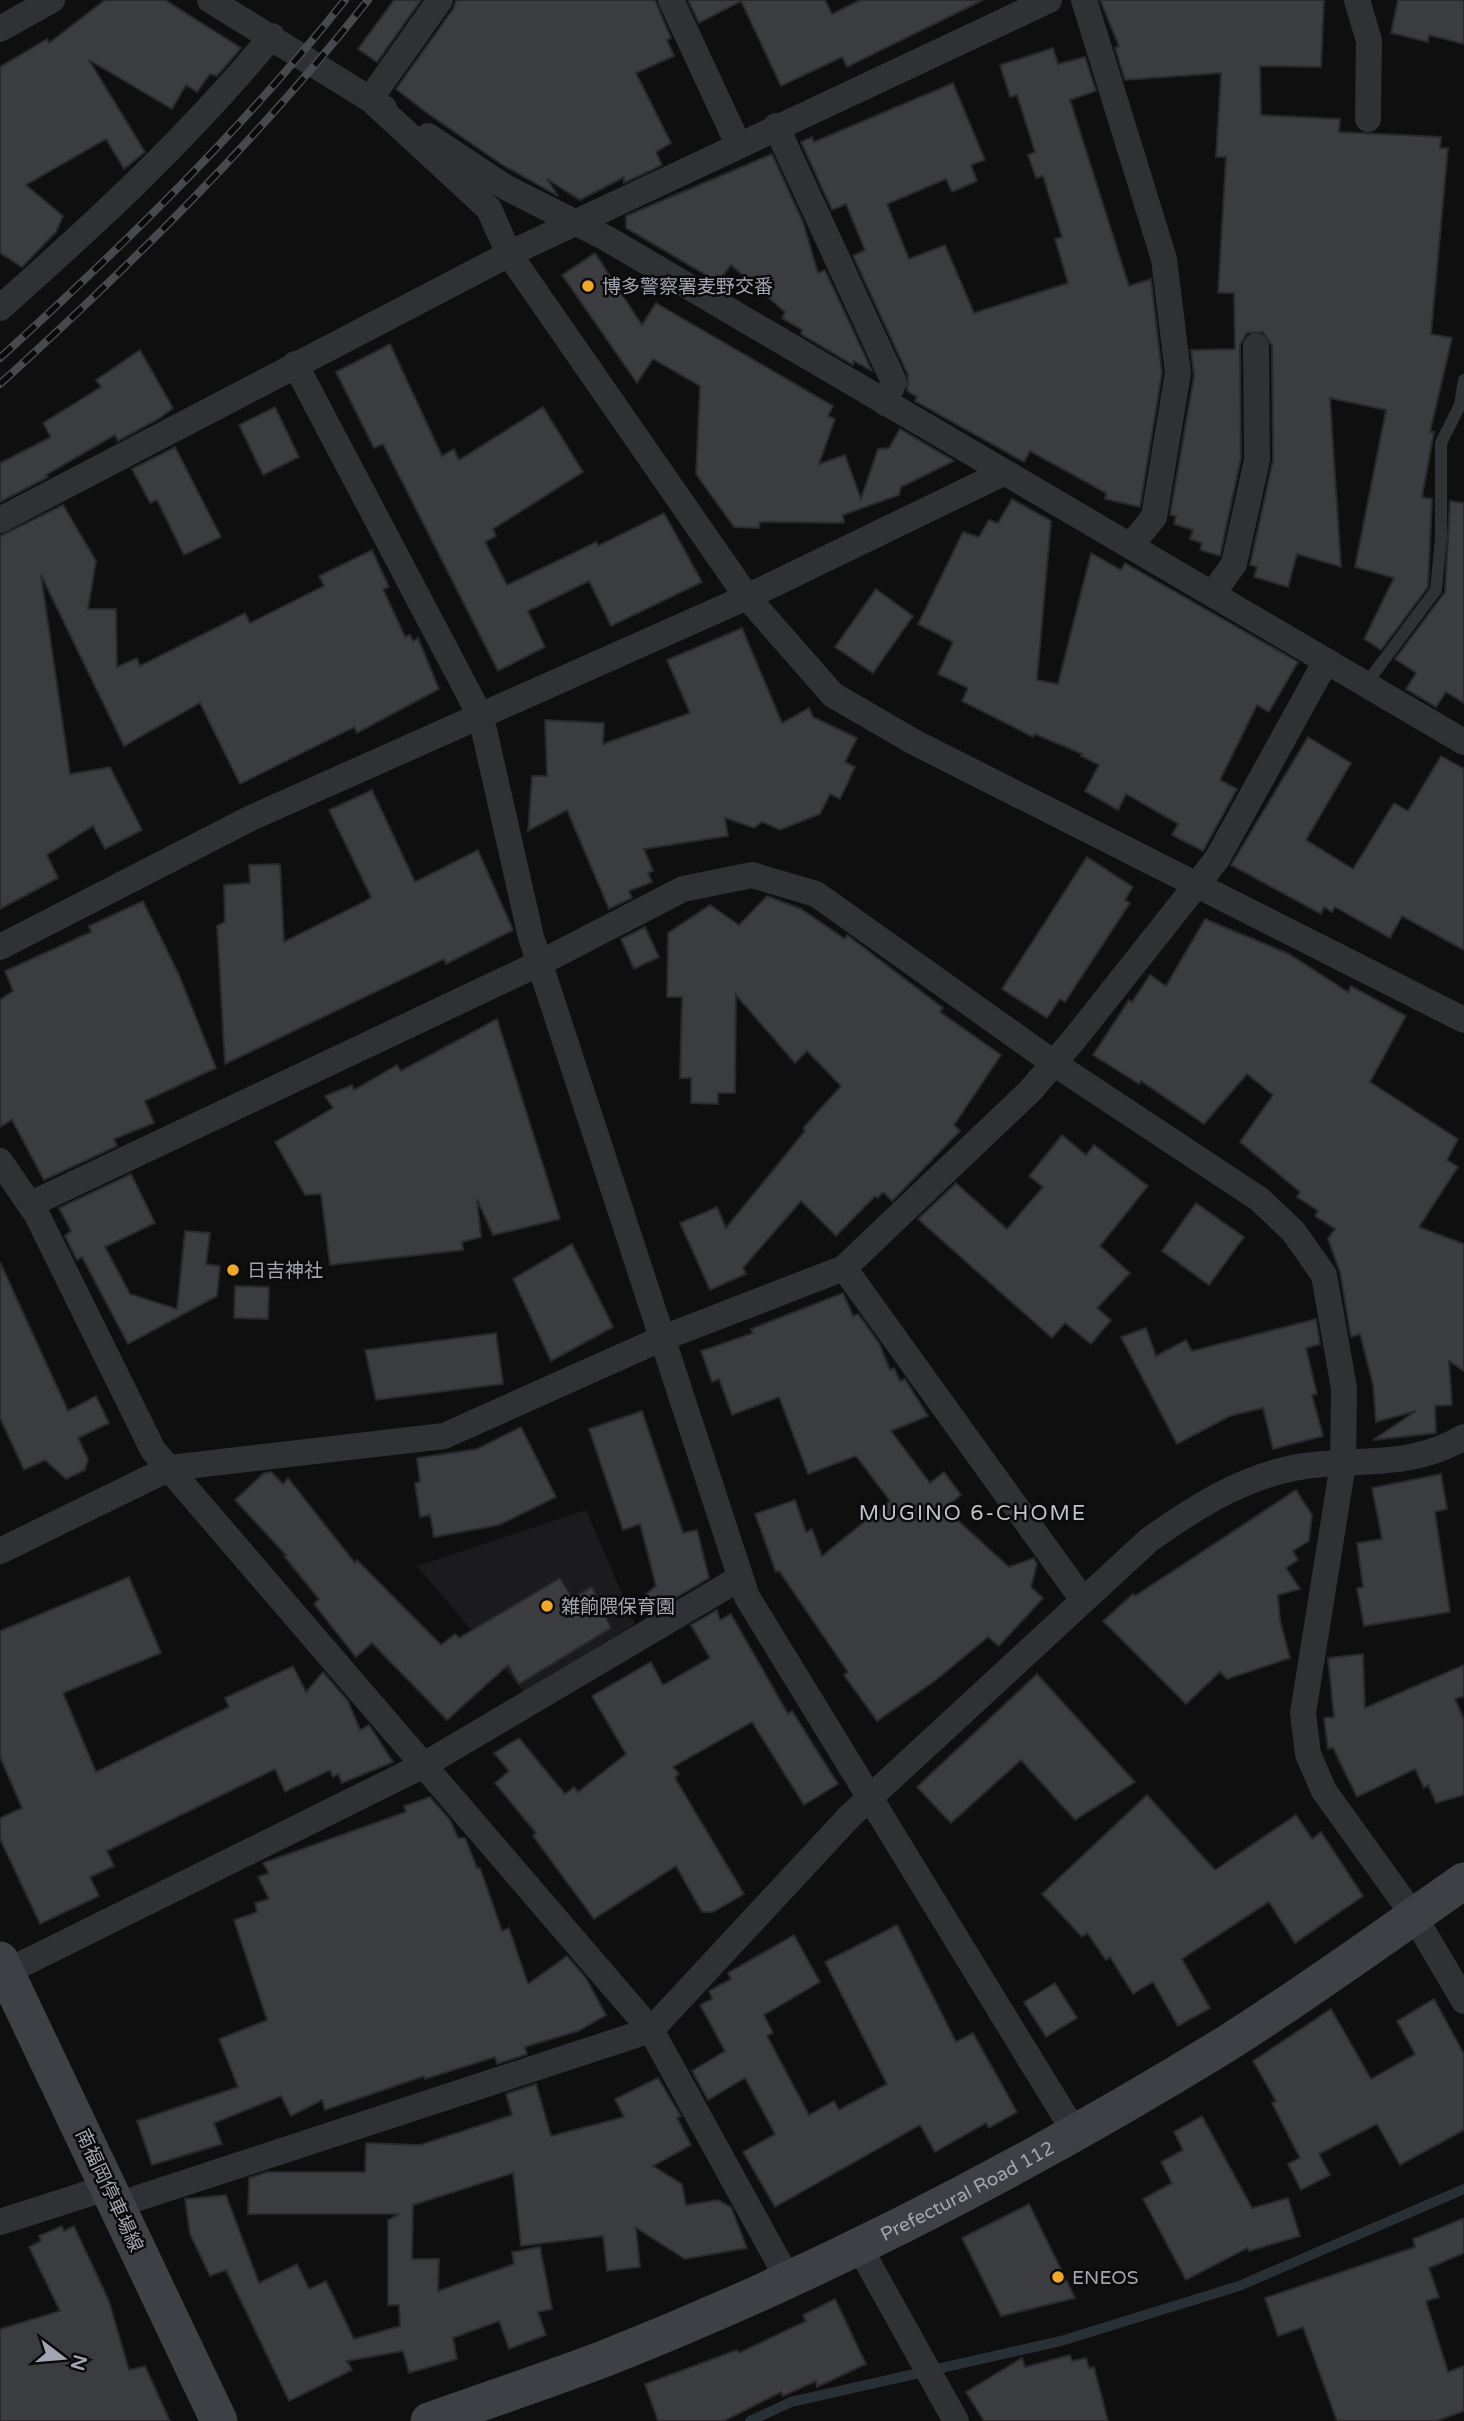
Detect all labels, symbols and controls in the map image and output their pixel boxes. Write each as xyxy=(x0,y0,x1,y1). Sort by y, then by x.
place label: 博多警察署麦野交番 xyxy=(602,276,773,298)
marker: 博多警察署麦野交番 xyxy=(580,278,596,294)
place label: 日吉神社 xyxy=(247,1260,323,1282)
marker: 日吉神社 xyxy=(225,1262,241,1278)
district label: MUGINO 6-CHOME xyxy=(859,1501,1087,1526)
place label: 雑餉隈保育園 xyxy=(561,1596,675,1618)
marker: 雑餉隈保育園 xyxy=(539,1598,555,1614)
street label: 南福岡停車場線 xyxy=(71,2125,147,2255)
street label: Prefectural Road 112 xyxy=(877,2137,1058,2246)
place label: ENEOS xyxy=(1072,2267,1139,2289)
marker: ENEOS xyxy=(1050,2269,1066,2285)
north arrow xyxy=(28,2323,98,2393)
text: N xyxy=(66,2352,91,2373)

